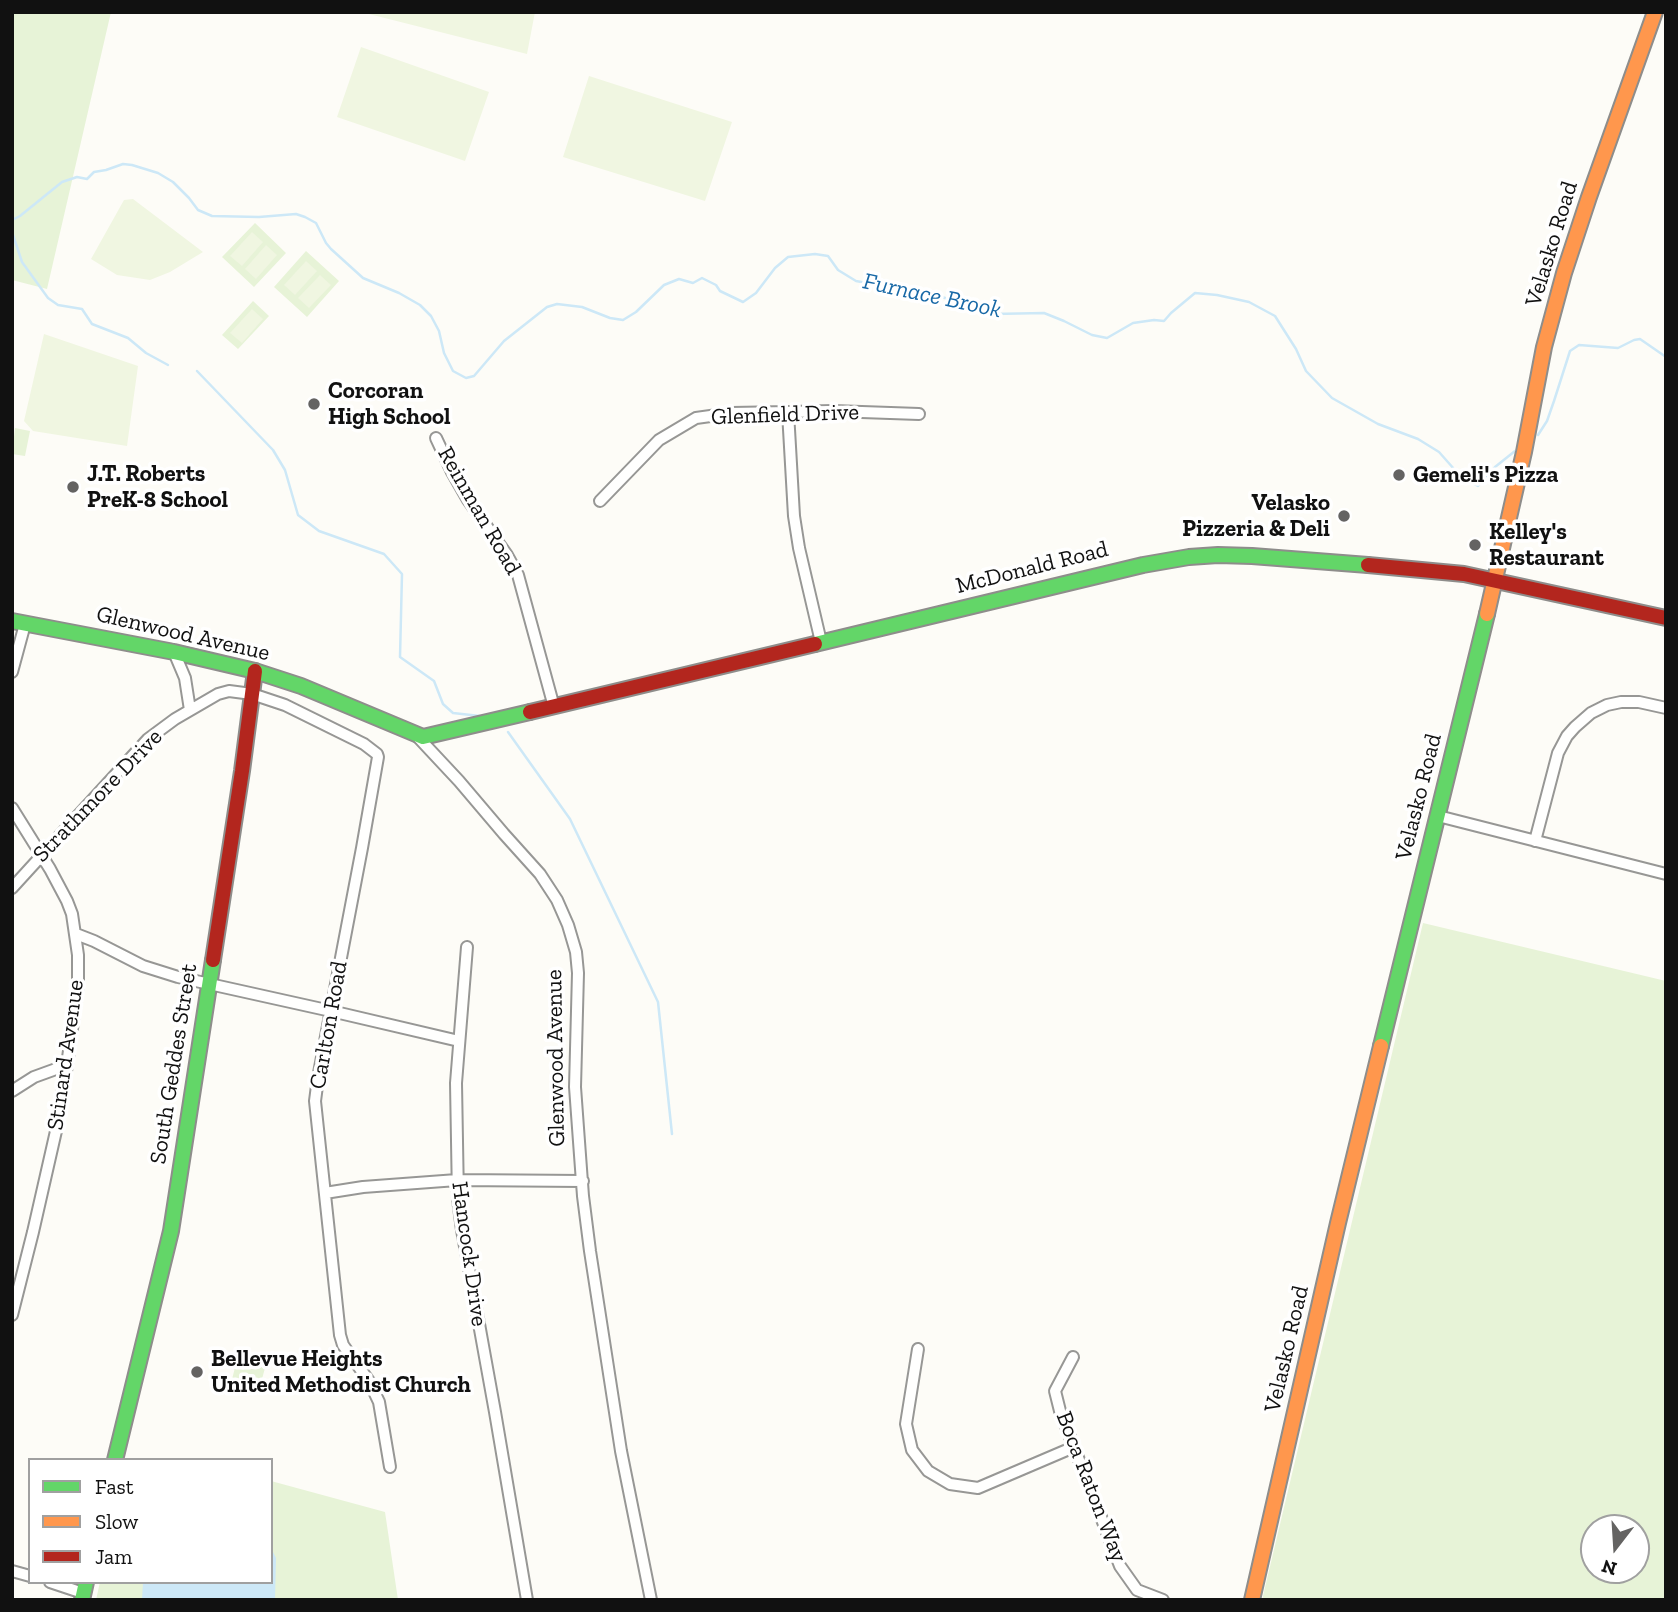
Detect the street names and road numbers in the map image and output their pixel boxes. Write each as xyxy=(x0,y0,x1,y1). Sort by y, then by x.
street label: Velasko Road xyxy=(1520,178,1584,310)
street label: Glenfield Drive xyxy=(711,399,859,431)
street label: Reinman Road xyxy=(431,442,527,580)
street label: McDonald Road xyxy=(953,536,1111,600)
street label: Glenwood Avenue xyxy=(94,601,272,667)
street label: Strathmore Drive xyxy=(27,724,169,868)
street label: Velasko Road xyxy=(1390,731,1448,863)
street label: Carlton Road xyxy=(304,959,354,1091)
street label: South Geddes Street xyxy=(145,962,203,1166)
street label: Glenwood Avenue xyxy=(541,969,571,1147)
street label: Stinard Avenue xyxy=(42,978,90,1132)
street label: Hancock Drive xyxy=(445,1180,493,1328)
street label: Velasko Road xyxy=(1259,1283,1315,1415)
street label: Boca Raton Way xyxy=(1050,1408,1132,1566)

